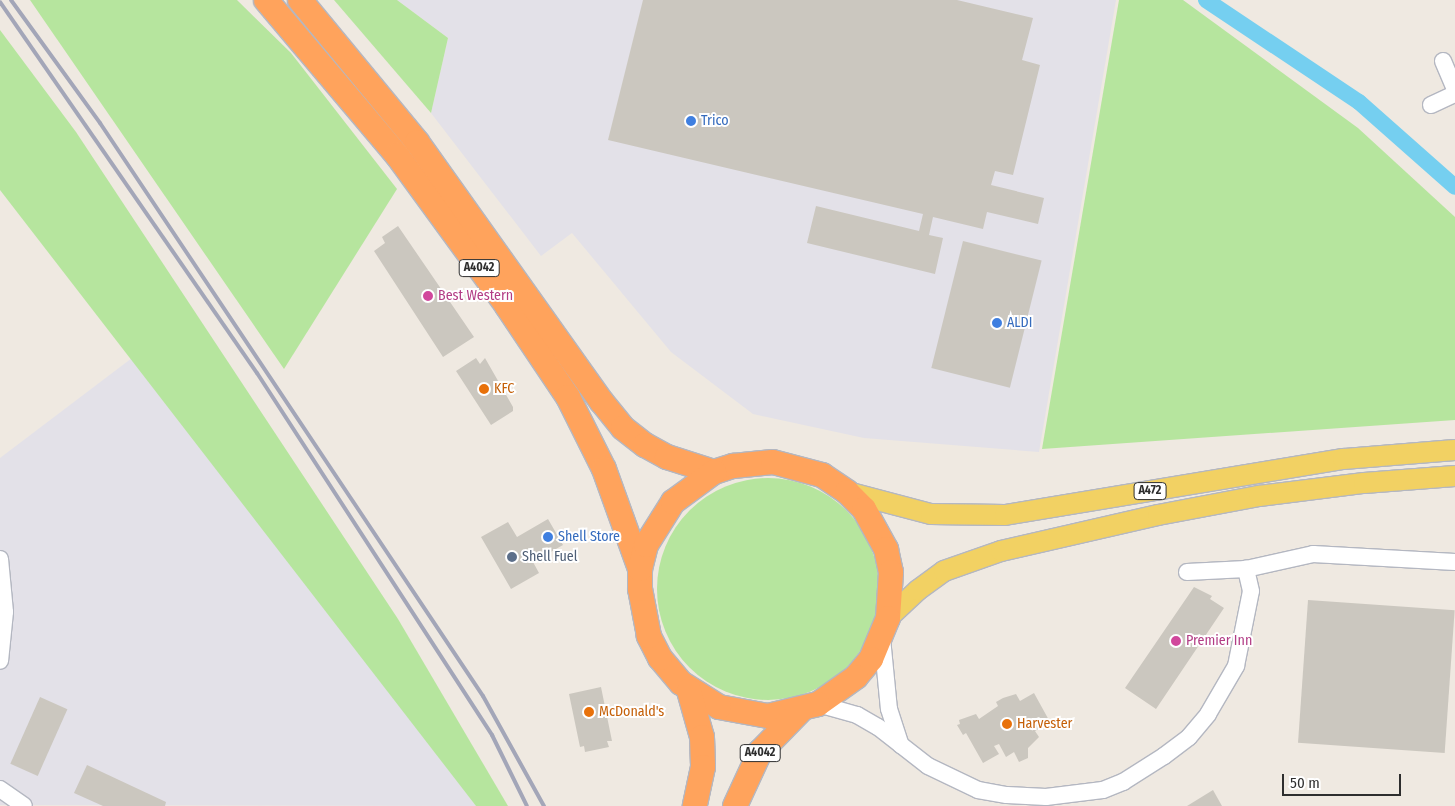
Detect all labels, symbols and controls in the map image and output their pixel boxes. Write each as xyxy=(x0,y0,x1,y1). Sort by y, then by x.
place label: Trico xyxy=(701,113,729,129)
marker: Trico xyxy=(685,115,697,127)
road number: A4042 xyxy=(458,258,500,278)
place label: Best Western xyxy=(438,288,513,304)
marker: Best Western xyxy=(422,290,434,302)
place label: ALDI xyxy=(1007,315,1032,331)
marker: ALDI xyxy=(991,317,1003,329)
place label: KFC xyxy=(494,381,514,397)
marker: KFC xyxy=(478,383,490,395)
road number: A472 xyxy=(1132,482,1168,501)
place label: Shell Store xyxy=(558,529,620,545)
marker: Shell Store xyxy=(542,531,554,543)
place label: Shell Fuel xyxy=(522,549,577,565)
marker: Shell Fuel xyxy=(506,551,518,563)
place label: Premier Inn xyxy=(1186,633,1252,649)
marker: Premier Inn xyxy=(1170,635,1182,647)
place label: McDonald's xyxy=(599,704,664,720)
marker: McDonald's xyxy=(583,706,595,718)
place label: Harvester xyxy=(1017,716,1072,732)
marker: Harvester xyxy=(1001,718,1013,730)
road number: A4042 xyxy=(739,744,781,762)
scale bar xyxy=(1285,764,1404,796)
text: 50 m xyxy=(1290,774,1320,792)

